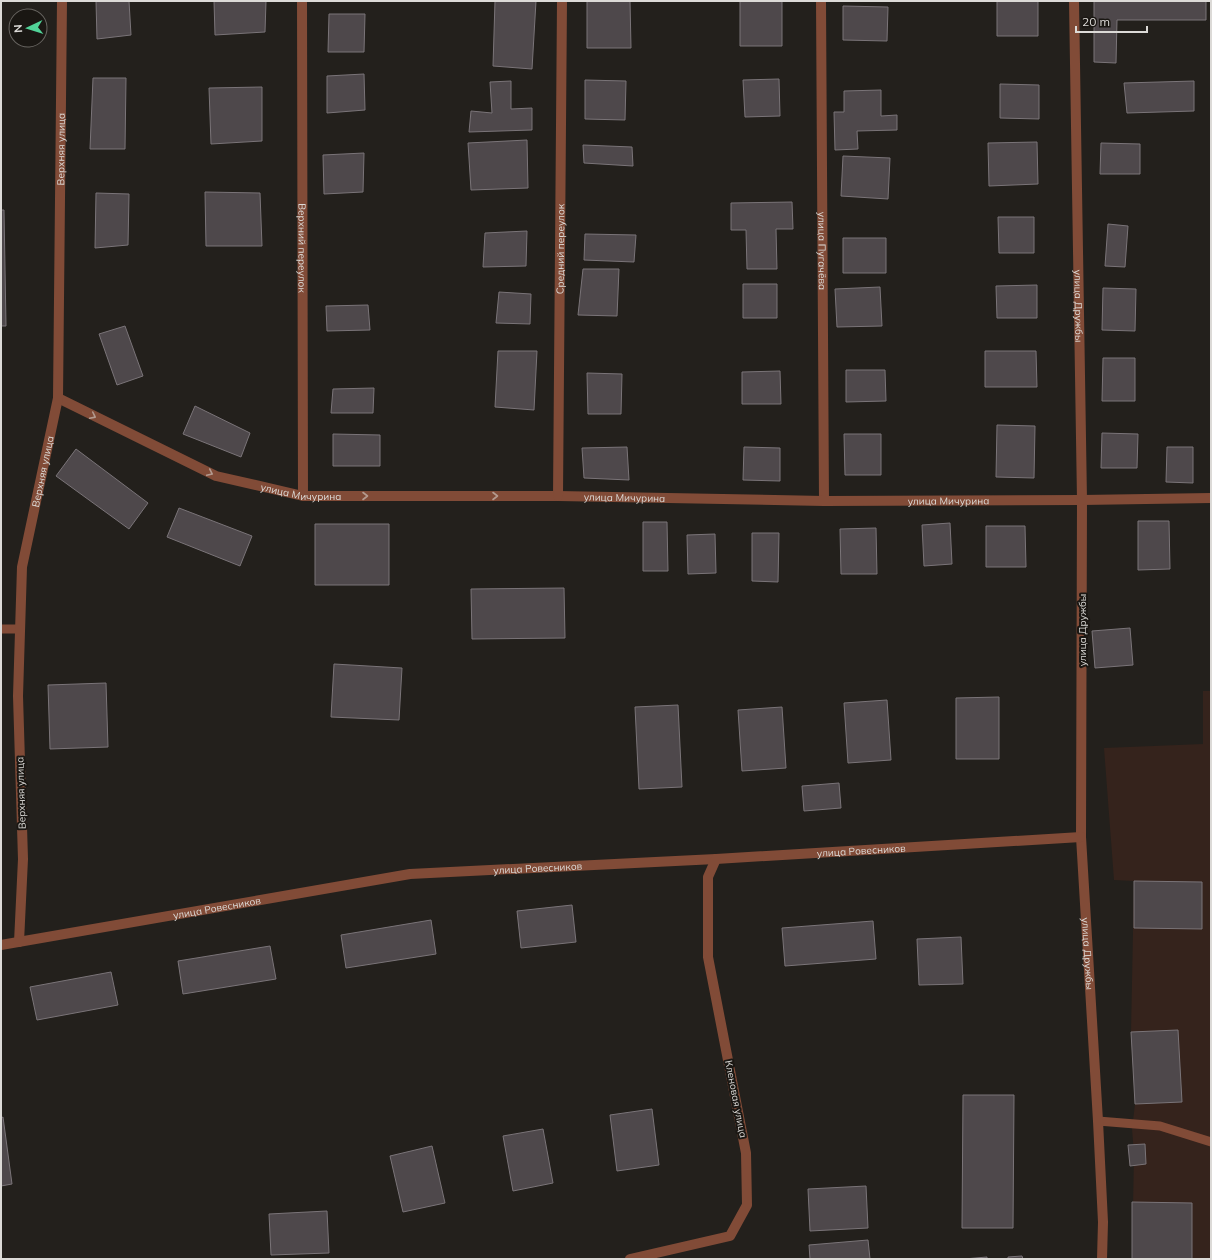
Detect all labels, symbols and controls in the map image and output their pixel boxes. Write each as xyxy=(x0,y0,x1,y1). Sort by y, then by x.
north arrow xyxy=(8,8,48,48)
scale bar xyxy=(1076,8,1147,34)
text: 20 m xyxy=(1082,14,1110,29)
text: N xyxy=(11,24,25,33)
street label: Верхняя улица xyxy=(54,113,67,185)
street label: Верхний переулок xyxy=(296,203,309,293)
street label: Средний переулок xyxy=(553,203,567,294)
street label: улица Пугачёва xyxy=(816,212,829,290)
street label: улица Дружбы xyxy=(1072,270,1086,342)
one-way arrow xyxy=(89,411,97,418)
street label: Верхняя улица xyxy=(28,435,56,508)
one-way arrow xyxy=(206,468,213,476)
street label: улица Мичурина xyxy=(259,480,341,503)
street label: улица Мичурина xyxy=(584,490,665,505)
one-way arrow xyxy=(362,492,368,500)
one-way arrow xyxy=(492,492,498,500)
street label: улица Мичурина xyxy=(908,494,989,507)
street label: улица Дружбы xyxy=(1076,594,1089,666)
street label: Верхняя улица xyxy=(13,757,29,829)
street label: улица Ровесников xyxy=(816,841,906,859)
street label: улица Ровесников xyxy=(493,859,583,876)
street label: улица Ровесников xyxy=(172,893,262,922)
street label: улица Дружбы xyxy=(1079,917,1097,990)
street label: Кленовая улица xyxy=(722,1059,750,1139)

